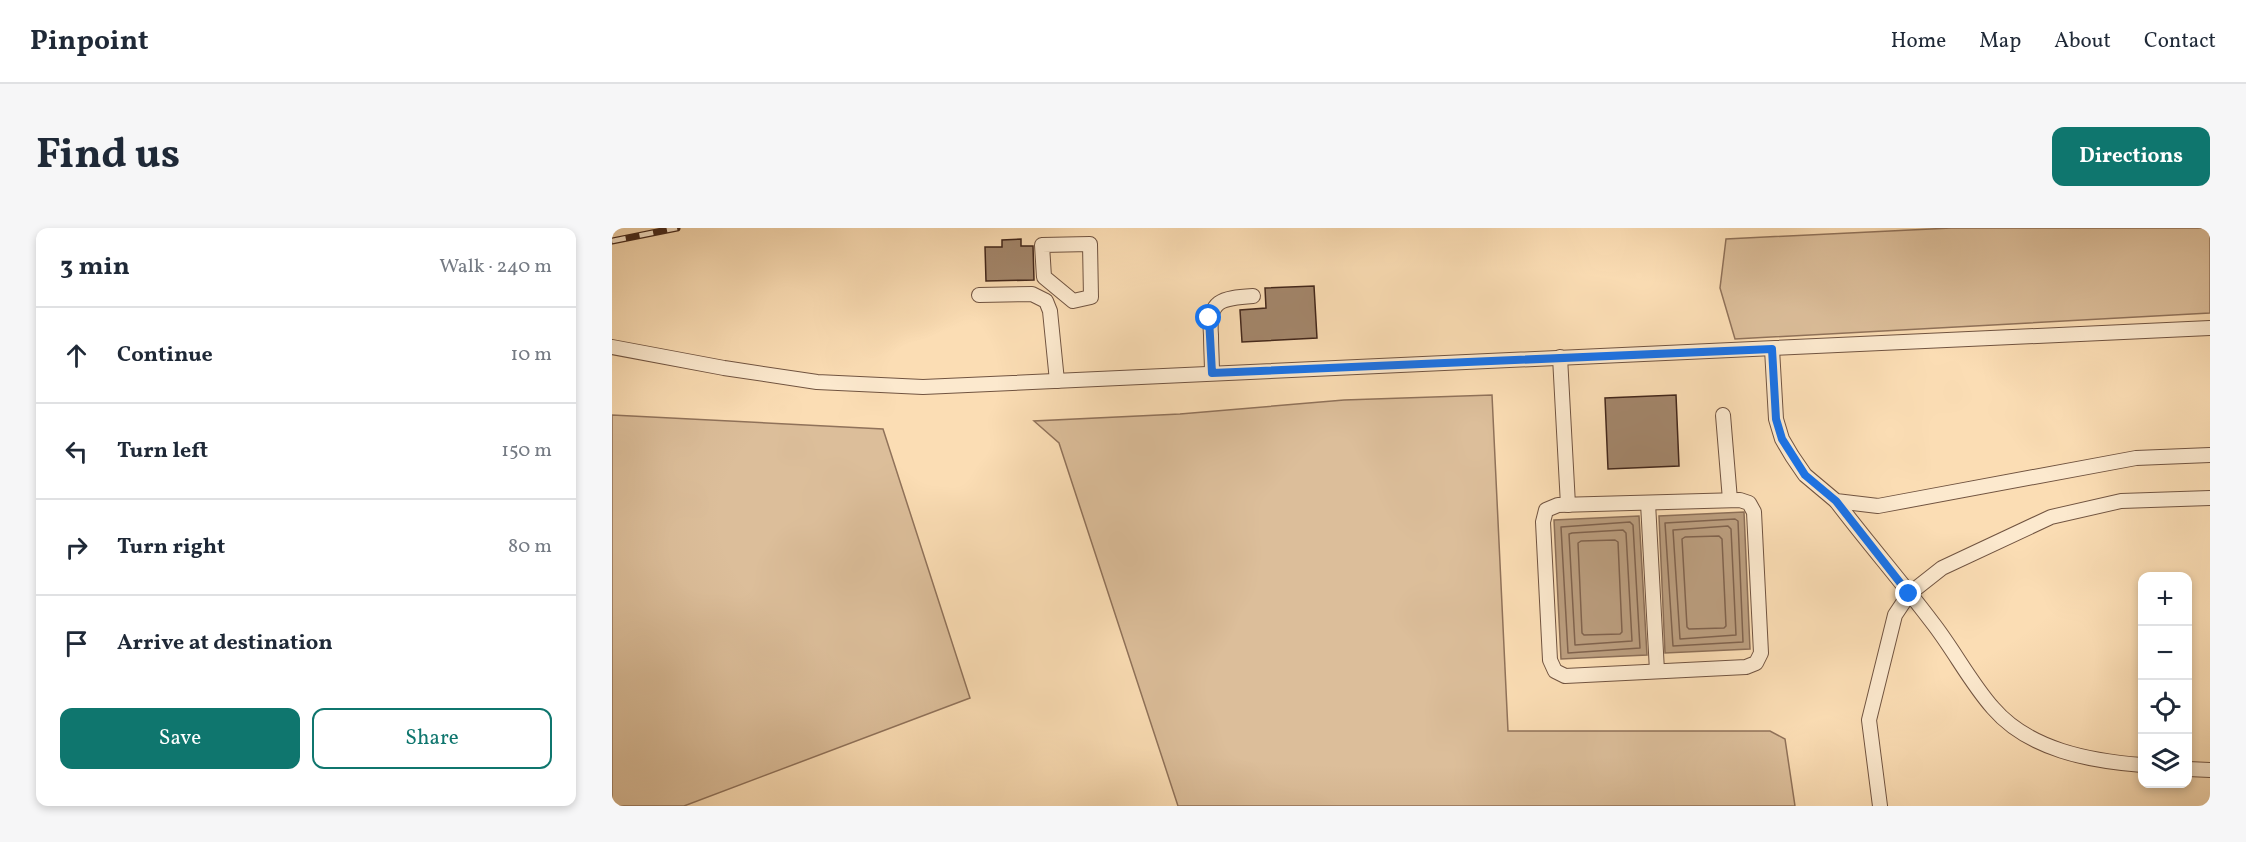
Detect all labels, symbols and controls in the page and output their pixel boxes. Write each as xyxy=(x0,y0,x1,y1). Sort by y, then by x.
text: Pinpoint xyxy=(30,22,148,61)
text: Home xyxy=(1891,27,1946,56)
text: Map xyxy=(1979,27,2021,56)
text: About xyxy=(2054,27,2111,56)
text: Contact xyxy=(2144,27,2216,56)
text: Find us xyxy=(36,127,180,186)
button: Directions xyxy=(2052,127,2210,186)
text: 3 min xyxy=(60,249,130,285)
text: Walk · 240 m xyxy=(439,253,552,281)
route start xyxy=(1195,304,1221,330)
icon: ahead xyxy=(60,339,93,372)
text: Continue xyxy=(117,340,213,371)
text: 10 m xyxy=(511,341,552,369)
icon: left xyxy=(60,435,93,468)
text: Turn left xyxy=(117,436,208,467)
text: 150 m xyxy=(501,437,552,465)
icon: right xyxy=(60,531,93,564)
text: Turn right xyxy=(117,532,225,563)
text: 80 m xyxy=(508,533,552,561)
map controls xyxy=(2138,572,2192,788)
button: + xyxy=(2138,572,2192,626)
route end xyxy=(1895,580,1921,606)
button: − xyxy=(2138,626,2192,680)
icon: arrive xyxy=(60,627,93,660)
text: Arrive at destination xyxy=(117,628,333,659)
button: locate xyxy=(2138,680,2192,734)
button: Save xyxy=(60,708,300,769)
button: Share xyxy=(312,708,552,769)
button: layers xyxy=(2138,734,2192,788)

